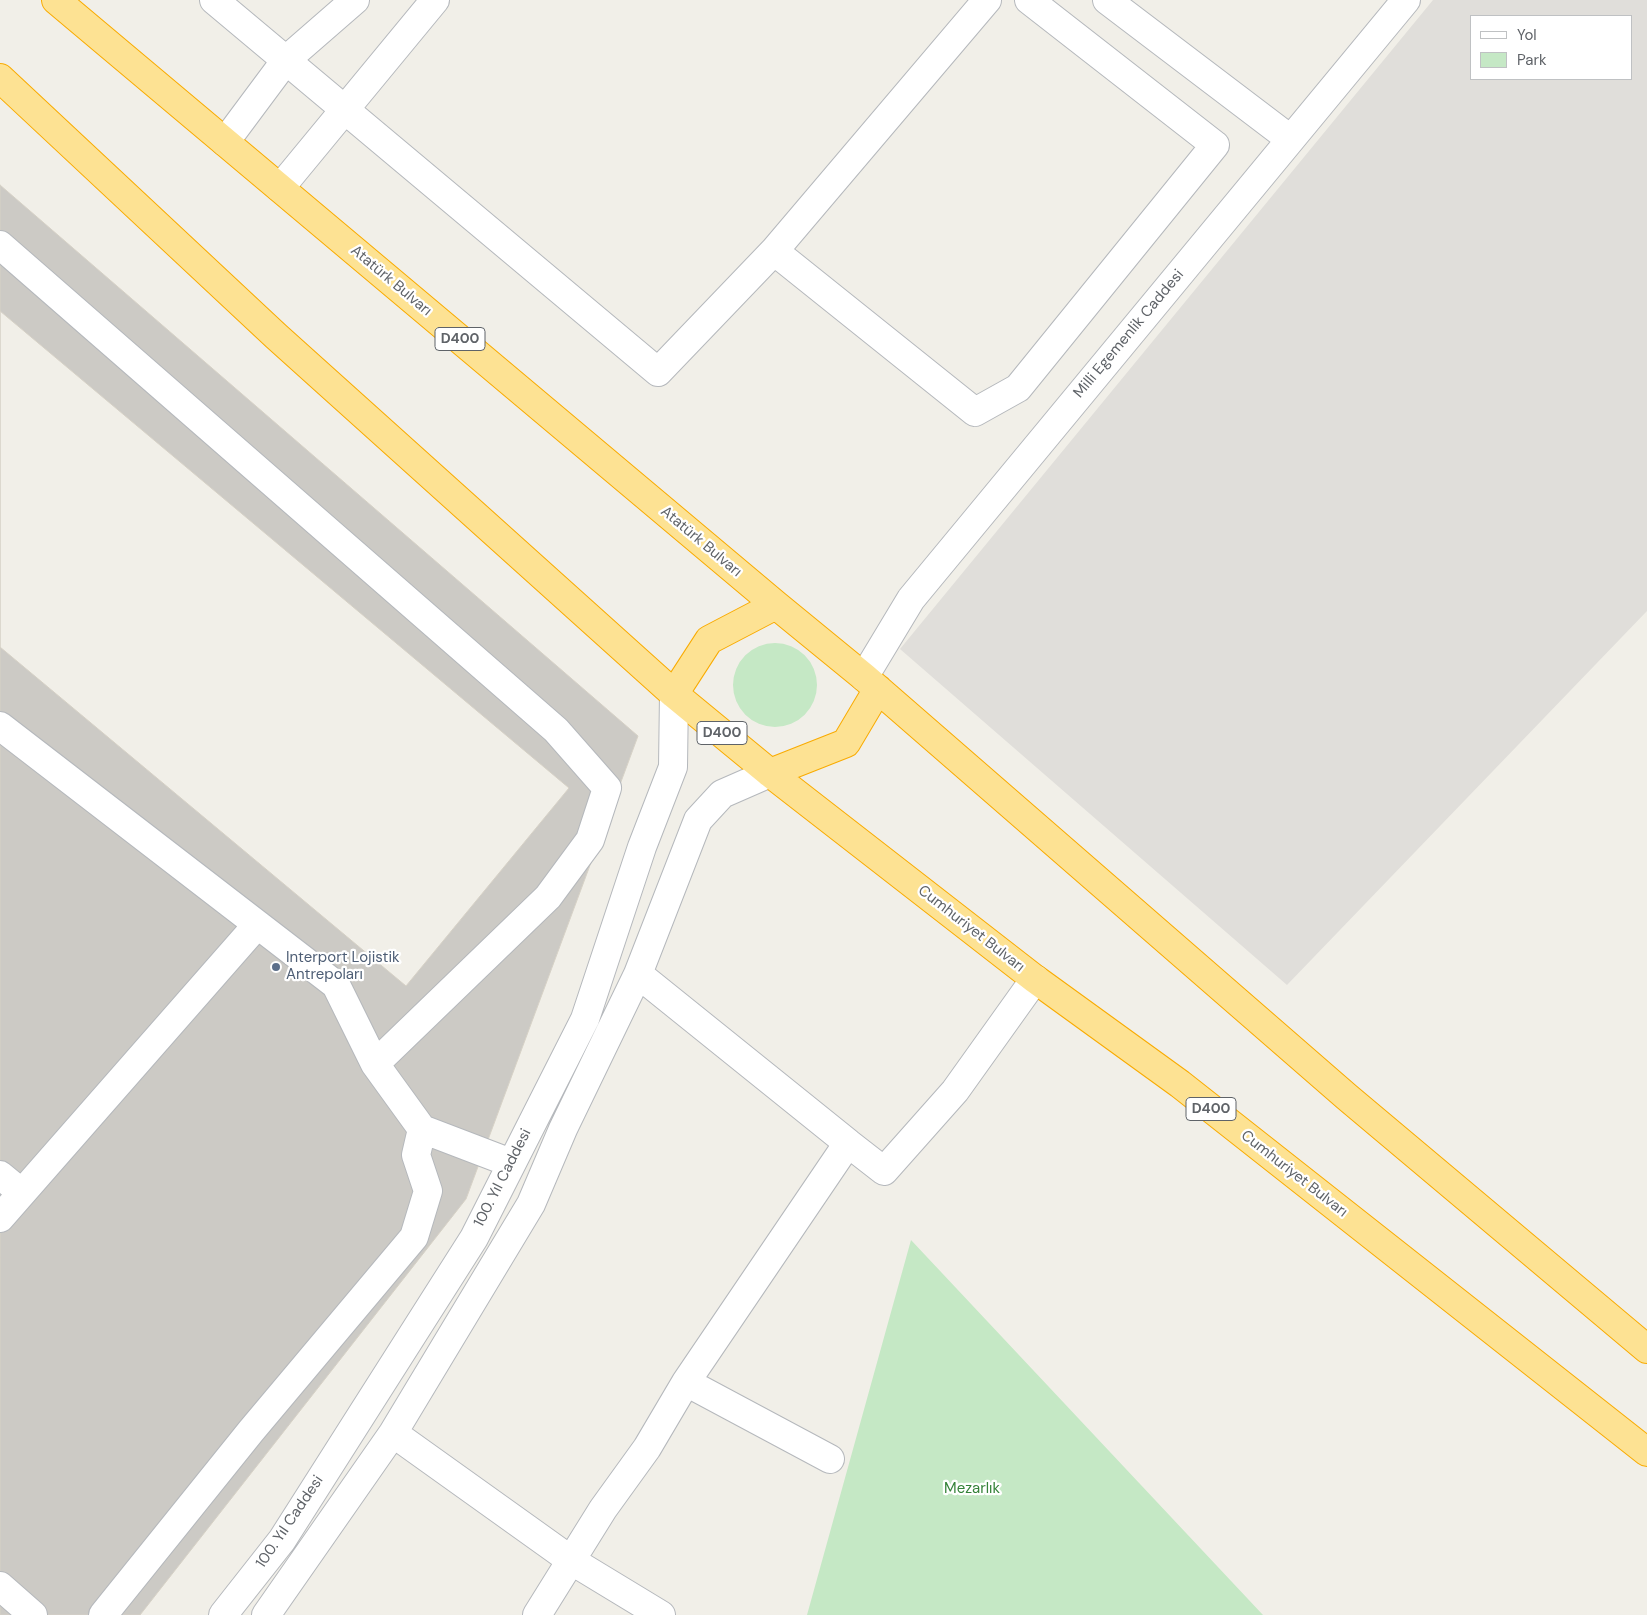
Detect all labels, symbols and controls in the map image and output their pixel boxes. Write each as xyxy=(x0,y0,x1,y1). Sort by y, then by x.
legend xyxy=(1470,15,1632,80)
text: Yol xyxy=(1517,25,1537,45)
text: Park xyxy=(1517,50,1547,70)
street label: Atatürk Bulvarı xyxy=(347,242,435,320)
street label: Milli Egemenlik Caddesi xyxy=(1070,266,1188,402)
road number: D400 xyxy=(435,328,485,350)
street label: Atatürk Bulvarı xyxy=(657,503,745,581)
road number: D400 xyxy=(697,721,747,744)
street label: Cumhuriyet Bulvarı xyxy=(914,882,1028,976)
place label: Interport Lojistik Antrepoları xyxy=(286,949,400,984)
marker: Interport Lojistik Antrepoları xyxy=(270,961,282,973)
road number: D400 xyxy=(1186,1098,1236,1120)
street label: 100. Yıl Caddesi xyxy=(471,1126,535,1230)
street label: Cumhuriyet Bulvarı xyxy=(1237,1127,1351,1221)
street label: 100. Yıl Caddesi xyxy=(252,1472,328,1572)
park label: Mezarlık xyxy=(944,1480,1000,1498)

